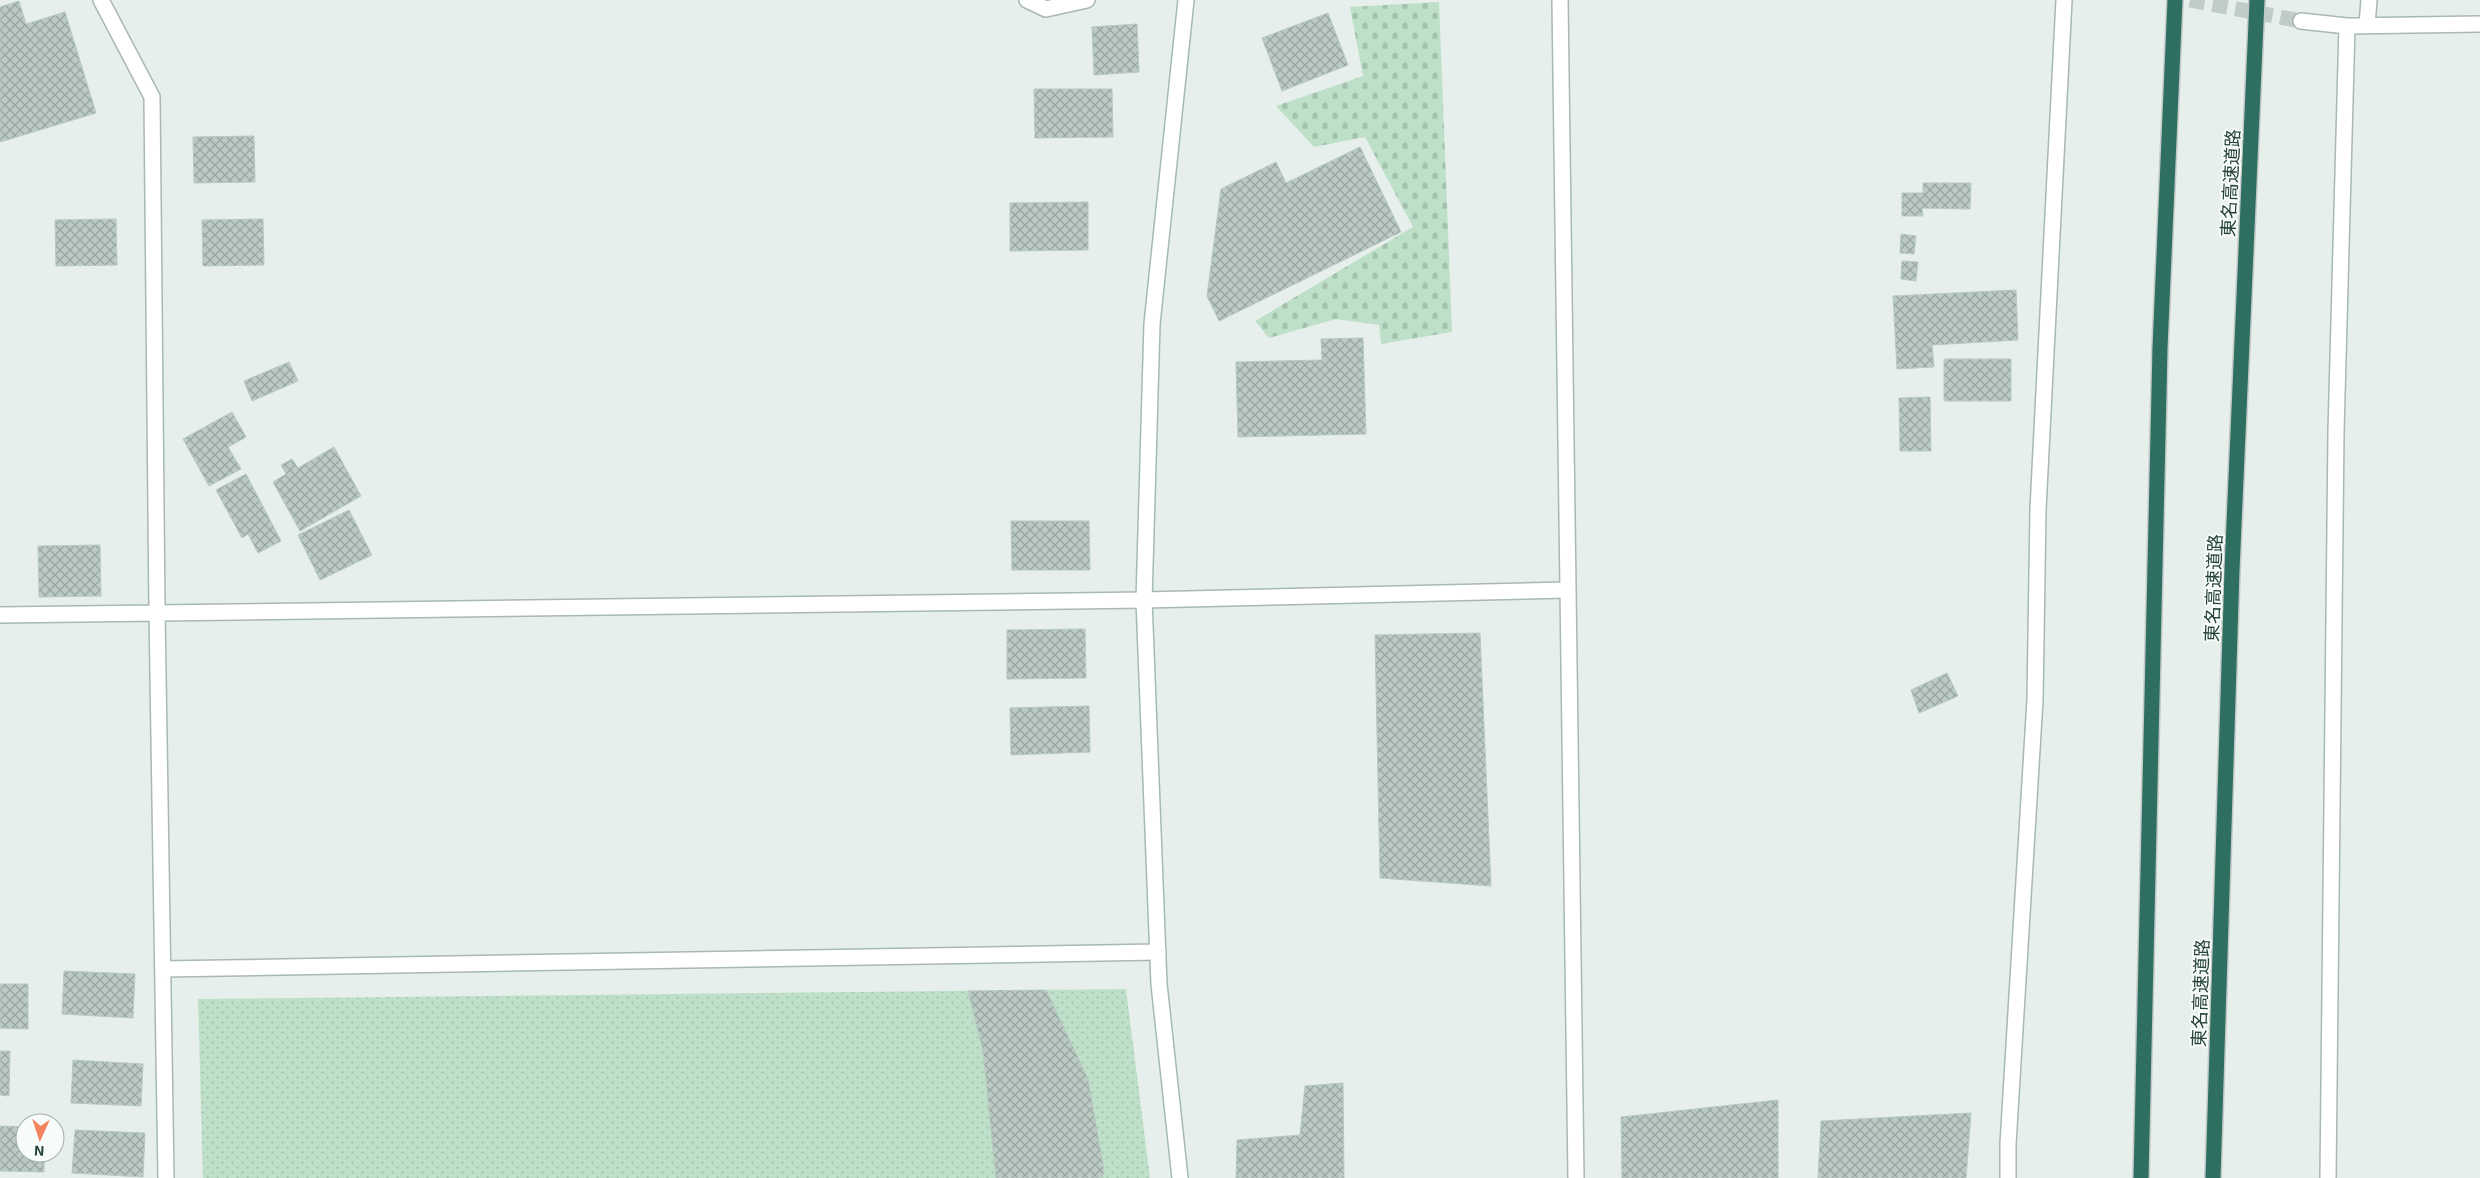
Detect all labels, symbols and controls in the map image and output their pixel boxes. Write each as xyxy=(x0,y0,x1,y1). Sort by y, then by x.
street label: 東名高速道路 xyxy=(2216,128,2244,238)
street label: 東名高速道路 xyxy=(2200,534,2226,642)
street label: 東名高速道路 xyxy=(2187,939,2213,1047)
north arrow xyxy=(15,1113,65,1163)
text: N xyxy=(34,1143,45,1160)

